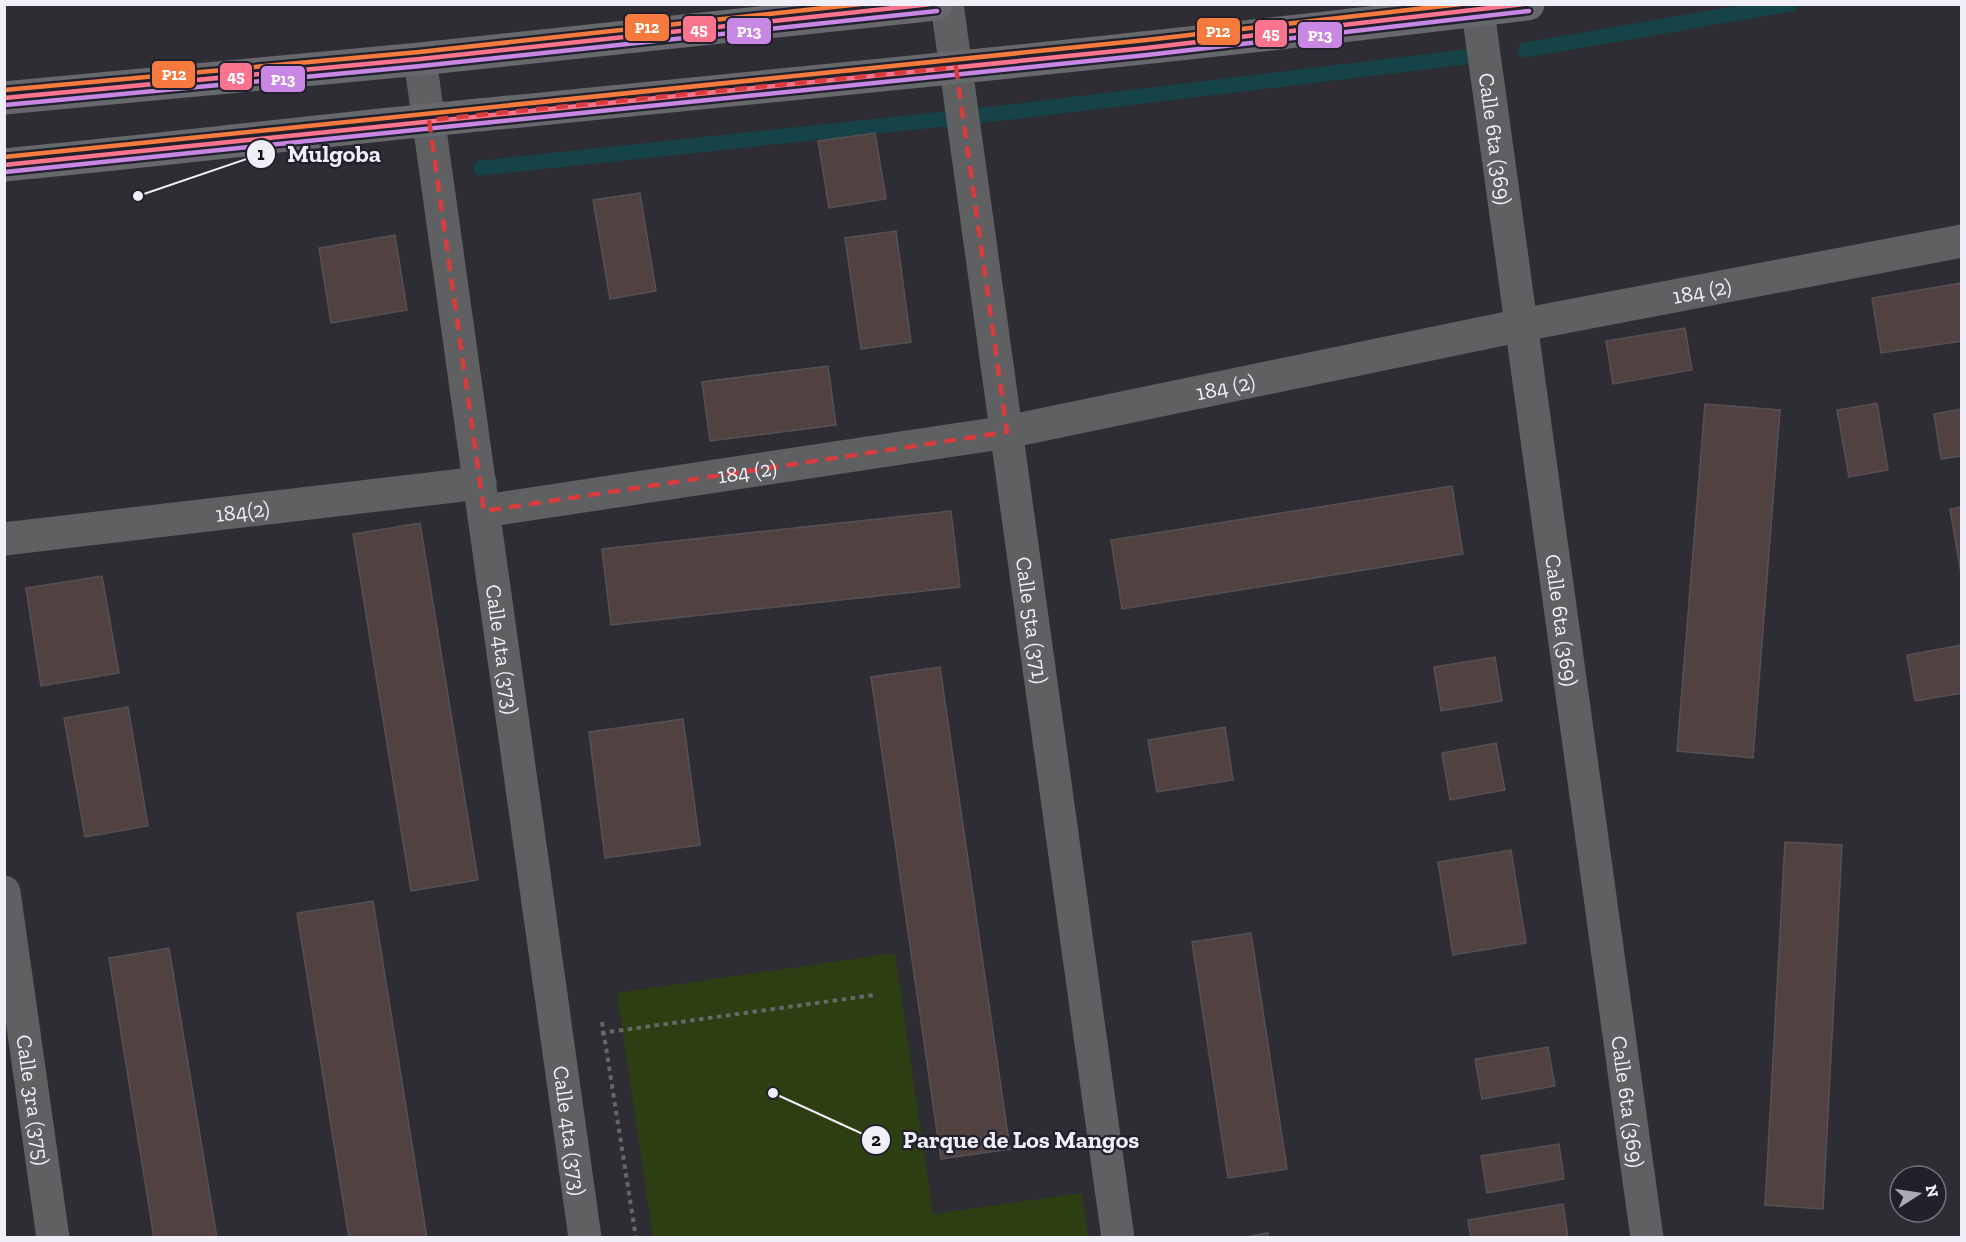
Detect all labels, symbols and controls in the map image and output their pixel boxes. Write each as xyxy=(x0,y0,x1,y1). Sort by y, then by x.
line badge: P12 xyxy=(624,13,670,42)
line badge: 45 xyxy=(682,15,717,43)
line badge: P13 xyxy=(726,17,772,45)
line badge: P12 xyxy=(1196,17,1241,46)
text: P12 xyxy=(635,18,660,37)
line badge: 45 xyxy=(1254,19,1288,48)
text: 45 xyxy=(690,20,708,39)
line badge: P13 xyxy=(1297,21,1343,49)
text: P13 xyxy=(737,22,762,41)
text: P12 xyxy=(1206,22,1231,41)
text: 45 xyxy=(1262,24,1280,43)
text: P13 xyxy=(1308,26,1333,45)
line badge: P12 xyxy=(151,60,196,89)
line badge: 45 xyxy=(219,62,253,91)
text: P12 xyxy=(162,65,187,84)
line badge: P13 xyxy=(260,65,306,93)
text: 45 xyxy=(227,67,245,86)
text: P13 xyxy=(271,70,296,89)
street label: Calle 6ta (369) xyxy=(1473,71,1518,207)
callout: Mulgoba xyxy=(246,133,393,175)
text: Mulgoba xyxy=(287,139,381,168)
text: 1 xyxy=(257,143,265,165)
street label: 184 (2) xyxy=(1670,272,1734,310)
street label: 184 (2) xyxy=(1194,368,1257,406)
street label: 184 (2) xyxy=(716,454,779,490)
street label: 184(2) xyxy=(214,495,271,528)
street label: Calle 6ta (369) xyxy=(1539,553,1584,688)
street label: Calle 5ta (371) xyxy=(1010,555,1054,686)
street label: Calle 4ta (373) xyxy=(480,583,525,716)
street label: Calle 3ra (375) xyxy=(10,1033,56,1167)
street label: Calle 6ta (369) xyxy=(1605,1034,1650,1169)
street label: Calle 4ta (373) xyxy=(547,1064,592,1197)
callout: Parque de Los Mangos xyxy=(861,1119,1152,1161)
text: Parque de Los Mangos xyxy=(903,1125,1139,1154)
text: 2 xyxy=(871,1129,881,1151)
north arrow xyxy=(1888,1164,1948,1224)
text: N xyxy=(1922,1183,1943,1199)

